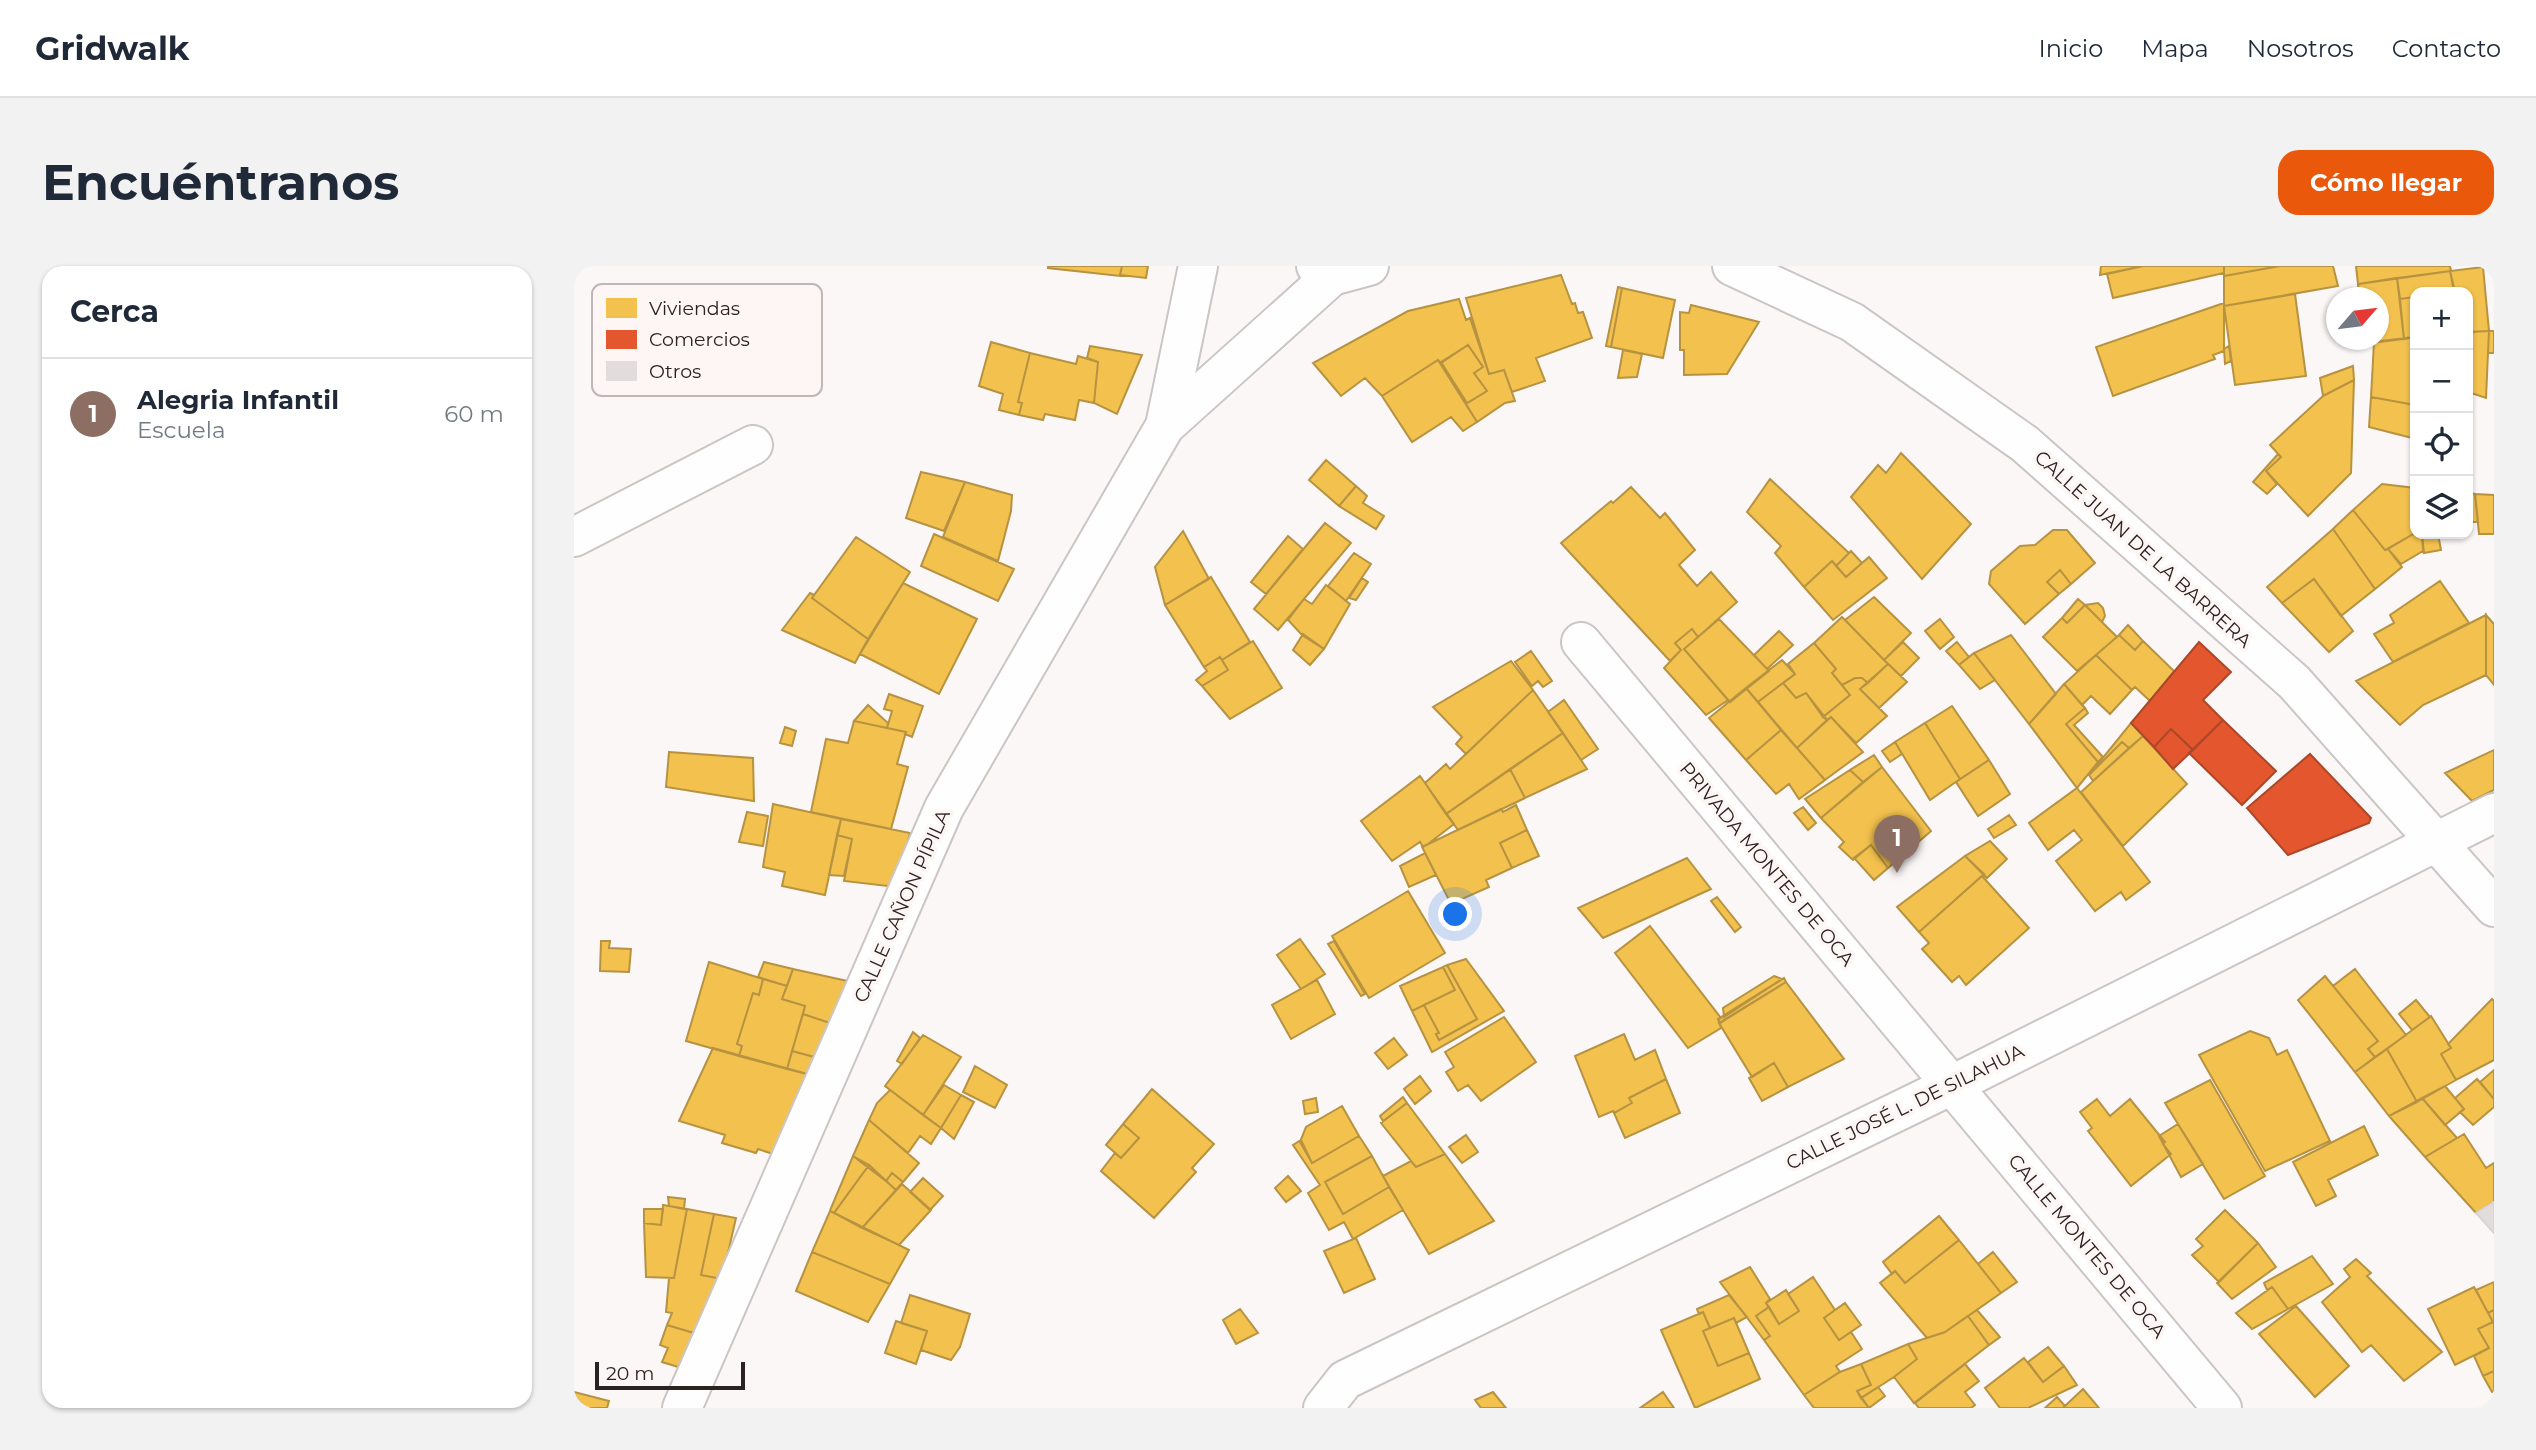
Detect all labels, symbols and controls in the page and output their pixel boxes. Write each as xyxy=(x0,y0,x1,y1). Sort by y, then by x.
text: Gridwalk xyxy=(35,28,189,68)
text: Inicio xyxy=(2038,34,2103,63)
text: Mapa xyxy=(2141,34,2209,63)
text: Nosotros xyxy=(2247,34,2354,63)
text: Contacto xyxy=(2392,34,2501,63)
button: Cómo llegar xyxy=(2278,150,2494,215)
text: Encuéntranos xyxy=(42,153,399,212)
legend xyxy=(592,284,822,396)
north arrow xyxy=(2326,287,2389,350)
map controls xyxy=(2410,287,2473,539)
button: + xyxy=(2410,287,2473,350)
text: Cerca xyxy=(70,293,159,330)
text: Viviendas xyxy=(649,297,740,320)
text: Comercios xyxy=(649,328,750,351)
button: − xyxy=(2410,350,2473,413)
text: Otros xyxy=(649,360,701,383)
text: Alegria Infantil xyxy=(137,384,339,416)
text: 1 xyxy=(88,400,98,428)
text: 60 m xyxy=(444,400,504,428)
button: locate xyxy=(2410,413,2473,476)
text: Escuela xyxy=(137,416,226,444)
street label: CALLE JUAN DE LA BARRERA xyxy=(2030,446,2256,653)
button: layers xyxy=(2410,476,2473,539)
street label: PRIVADA MONTES DE OCA xyxy=(1675,757,1859,971)
street label: CALLE CAÑON PÍPILA xyxy=(849,806,955,1006)
pin: 1 xyxy=(1874,815,1920,873)
your location xyxy=(1438,897,1472,931)
street label: CALLE JOSÉ L. DE SILAHUA xyxy=(1782,1039,2028,1175)
street label: CALLE MONTES DE OCA xyxy=(2003,1149,2171,1343)
scale bar xyxy=(595,1359,746,1391)
text: 20 m xyxy=(606,1362,654,1385)

